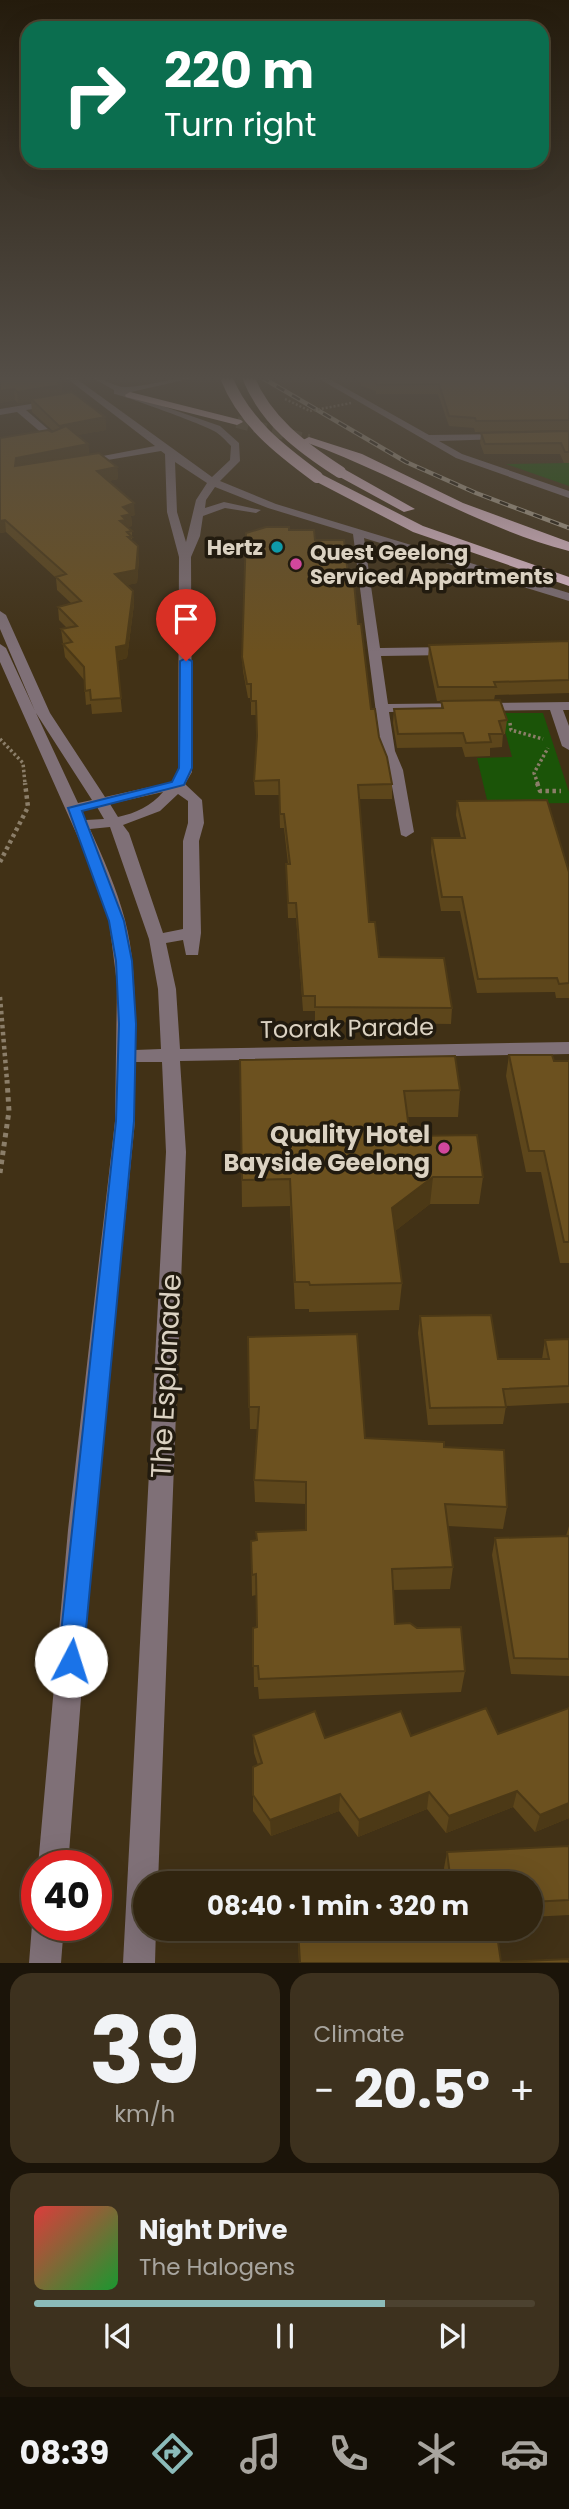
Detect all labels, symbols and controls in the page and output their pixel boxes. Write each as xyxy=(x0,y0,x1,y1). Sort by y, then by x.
text: 220 m xyxy=(164,37,314,105)
icon: right xyxy=(49,49,140,140)
text: Turn right xyxy=(164,102,316,147)
place label: Hertz xyxy=(207,533,263,562)
place label: Quest Geelong Serviced Appartments xyxy=(310,538,554,591)
marker: Hertz xyxy=(269,539,285,555)
marker: Quest Geelong Serviced Appartments xyxy=(288,556,304,572)
pin xyxy=(156,589,216,661)
icon: arrive xyxy=(167,600,205,638)
street label: Toorak Parade xyxy=(260,1010,434,1046)
place label: Quality Hotel Bayside Geelong xyxy=(223,1118,430,1179)
marker: Quality Hotel Bayside Geelong xyxy=(436,1140,452,1156)
street label: The Esplanade xyxy=(141,1273,191,1479)
position arrow xyxy=(34,1624,108,1698)
speed limit sign: 40 xyxy=(21,1850,112,1941)
text: 08:40 · 1 min · 320 m xyxy=(207,1888,469,1924)
text: 39 xyxy=(89,1987,200,2115)
text: Climate xyxy=(314,2018,404,2050)
text: 20.5° xyxy=(354,2053,490,2126)
text: − xyxy=(314,2064,334,2117)
text: + xyxy=(509,2064,535,2117)
text: km/h xyxy=(114,2098,175,2130)
text: Night Drive xyxy=(139,2212,287,2248)
text: The Halogens xyxy=(139,2251,295,2283)
icon: previous xyxy=(99,2317,137,2355)
icon: pause xyxy=(266,2317,304,2355)
icon: next xyxy=(433,2317,471,2355)
icon: directions xyxy=(148,2429,197,2478)
icon: music xyxy=(236,2429,285,2478)
icon: phone xyxy=(324,2429,373,2478)
icon: climate xyxy=(412,2429,461,2478)
icon: car xyxy=(500,2429,549,2478)
text: 08:39 xyxy=(20,2430,109,2475)

